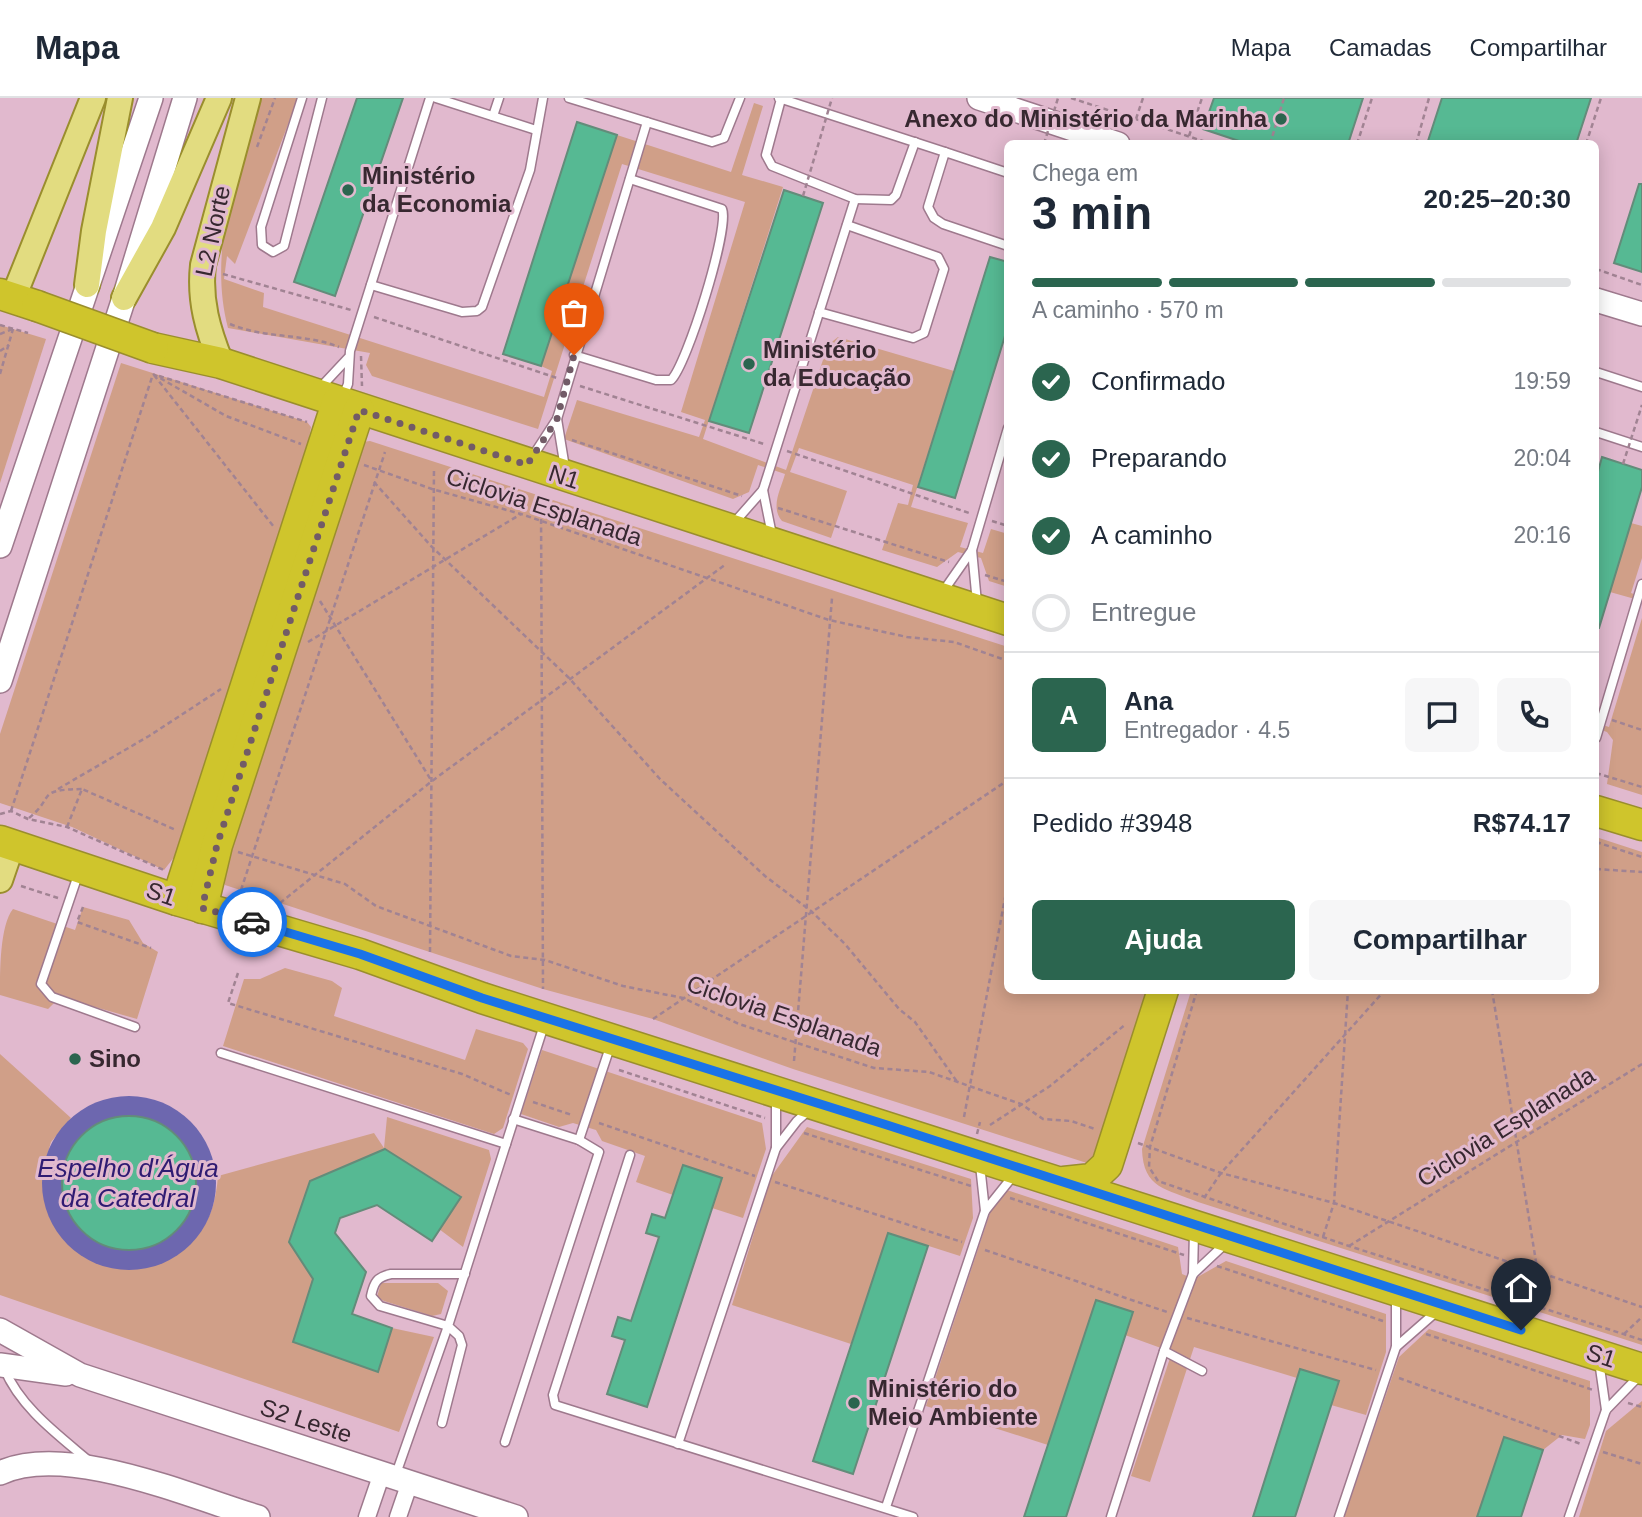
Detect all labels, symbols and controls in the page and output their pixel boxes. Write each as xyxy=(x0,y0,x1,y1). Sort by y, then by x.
text: Mapa xyxy=(35,29,119,66)
text: Mapa xyxy=(1231,34,1291,61)
text: Camadas xyxy=(1329,34,1432,61)
text: Compartilhar xyxy=(1470,34,1607,61)
place label: Anexo do Ministério da Marinha xyxy=(904,105,1268,132)
marker: Anexo do Ministério da Marinha xyxy=(1273,111,1289,127)
text: Chega em xyxy=(1032,160,1138,186)
place label: Ministério da Economia xyxy=(362,162,512,217)
marker: Ministério da Economia xyxy=(340,182,356,198)
street label: L2 Norte xyxy=(190,183,235,279)
text: 20:25–20:30 xyxy=(1424,184,1571,214)
text: 3 min xyxy=(1032,187,1152,239)
pin xyxy=(544,283,604,355)
icon: bag xyxy=(555,294,593,332)
text: A caminho · 570 m xyxy=(1032,297,1224,323)
place label: Ministério da Educação xyxy=(763,336,911,391)
marker: Ministério da Educação xyxy=(741,356,757,372)
icon: check xyxy=(1032,363,1070,401)
text: Confirmado xyxy=(1091,366,1225,396)
text: 19:59 xyxy=(1513,368,1571,394)
icon: check xyxy=(1032,440,1070,478)
text: Preparando xyxy=(1091,443,1227,473)
text: 20:04 xyxy=(1513,445,1571,471)
street label: N1 xyxy=(545,459,583,494)
street label: Ciclovia Esplanada xyxy=(443,462,646,551)
icon: check xyxy=(1032,517,1070,555)
text: A caminho xyxy=(1091,520,1212,550)
text: 20:16 xyxy=(1513,522,1571,548)
text: Entregue xyxy=(1091,597,1197,627)
button: chat xyxy=(1405,678,1479,752)
button: phone xyxy=(1497,678,1571,752)
text: Ana xyxy=(1124,686,1173,716)
text: A xyxy=(1060,700,1078,730)
text: Entregador · 4.5 xyxy=(1124,717,1290,743)
text: Pedido #3948 xyxy=(1032,808,1192,838)
text: R$74.17 xyxy=(1473,808,1571,838)
street label: S1 xyxy=(143,876,179,911)
courier xyxy=(217,887,287,957)
button: Ajuda xyxy=(1032,900,1295,980)
button: Compartilhar xyxy=(1309,900,1571,980)
icon: car xyxy=(233,903,271,941)
street label: Ciclovia Esplanada xyxy=(683,970,886,1062)
place label: Sino xyxy=(89,1045,141,1072)
marker: Sino xyxy=(67,1051,83,1067)
street label: Ciclovia Esplanada xyxy=(1412,1061,1600,1192)
water label: Espelho d'Água da Catedral xyxy=(37,1153,219,1213)
pin xyxy=(1491,1258,1551,1330)
icon: home xyxy=(1502,1269,1540,1307)
street label: S1 xyxy=(1583,1338,1619,1373)
place label: Ministério do Meio Ambiente xyxy=(868,1375,1038,1430)
street label: S2 Leste xyxy=(257,1393,355,1448)
marker: Ministério do Meio Ambiente xyxy=(846,1395,862,1411)

